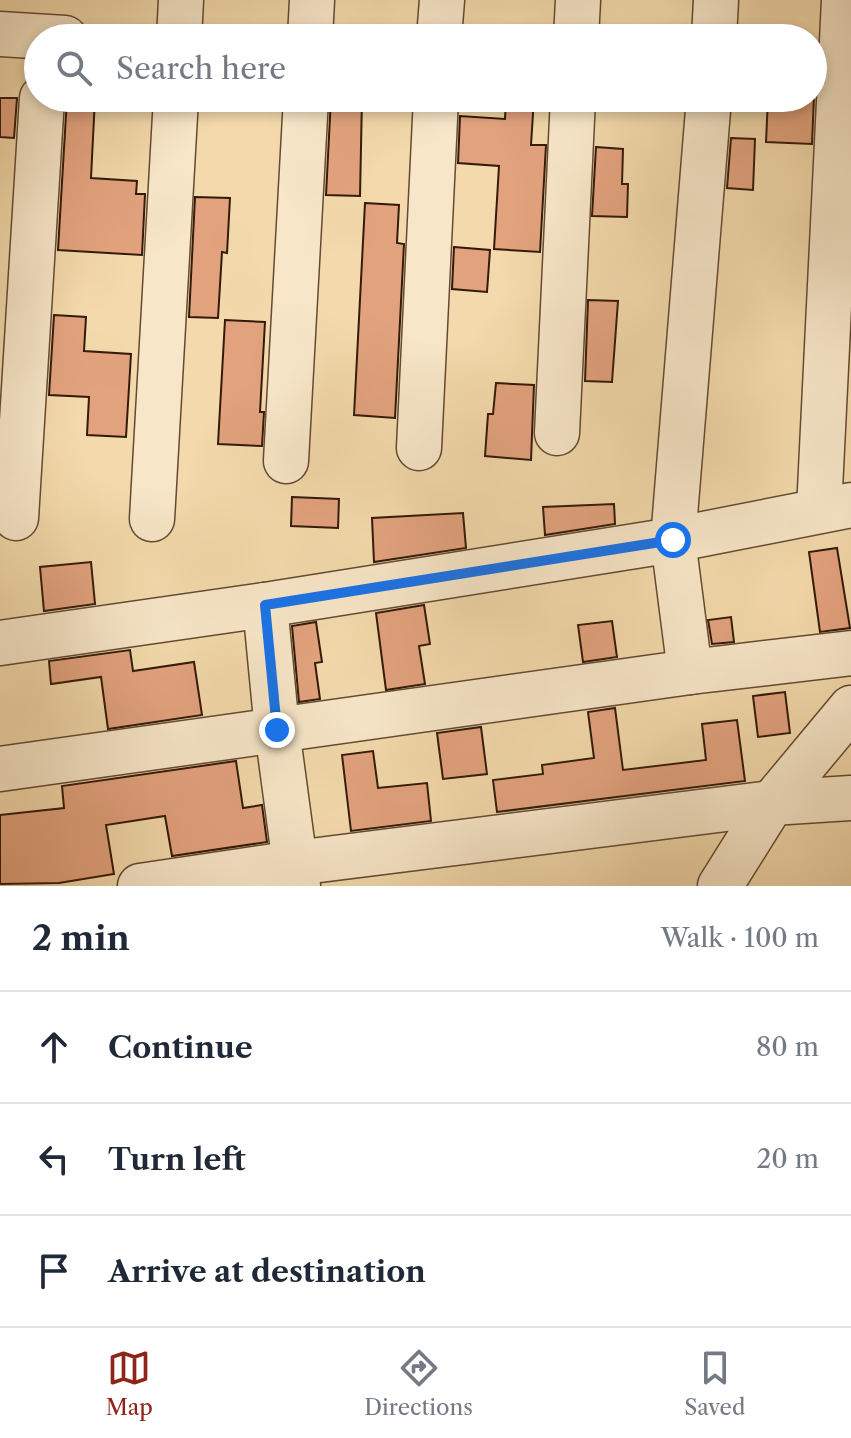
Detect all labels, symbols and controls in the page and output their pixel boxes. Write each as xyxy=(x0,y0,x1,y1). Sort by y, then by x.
search box xyxy=(24,24,827,112)
icon: search xyxy=(52,46,96,90)
text: Search here xyxy=(116,50,286,87)
route start xyxy=(655,522,691,558)
route end xyxy=(259,712,295,748)
text: 2 min xyxy=(32,917,130,959)
text: Walk · 100 m xyxy=(661,922,819,954)
icon: ahead xyxy=(32,1025,76,1069)
text: Continue xyxy=(108,1029,253,1066)
text: 80 m xyxy=(756,1031,819,1063)
icon: left xyxy=(32,1137,76,1181)
text: Turn left xyxy=(108,1141,245,1178)
text: 20 m xyxy=(756,1143,819,1175)
icon: arrive xyxy=(32,1249,76,1293)
text: Arrive at destination xyxy=(108,1253,426,1290)
tab: Map xyxy=(106,1346,153,1421)
tab: Directions xyxy=(364,1346,473,1421)
tab: Saved xyxy=(684,1346,745,1421)

